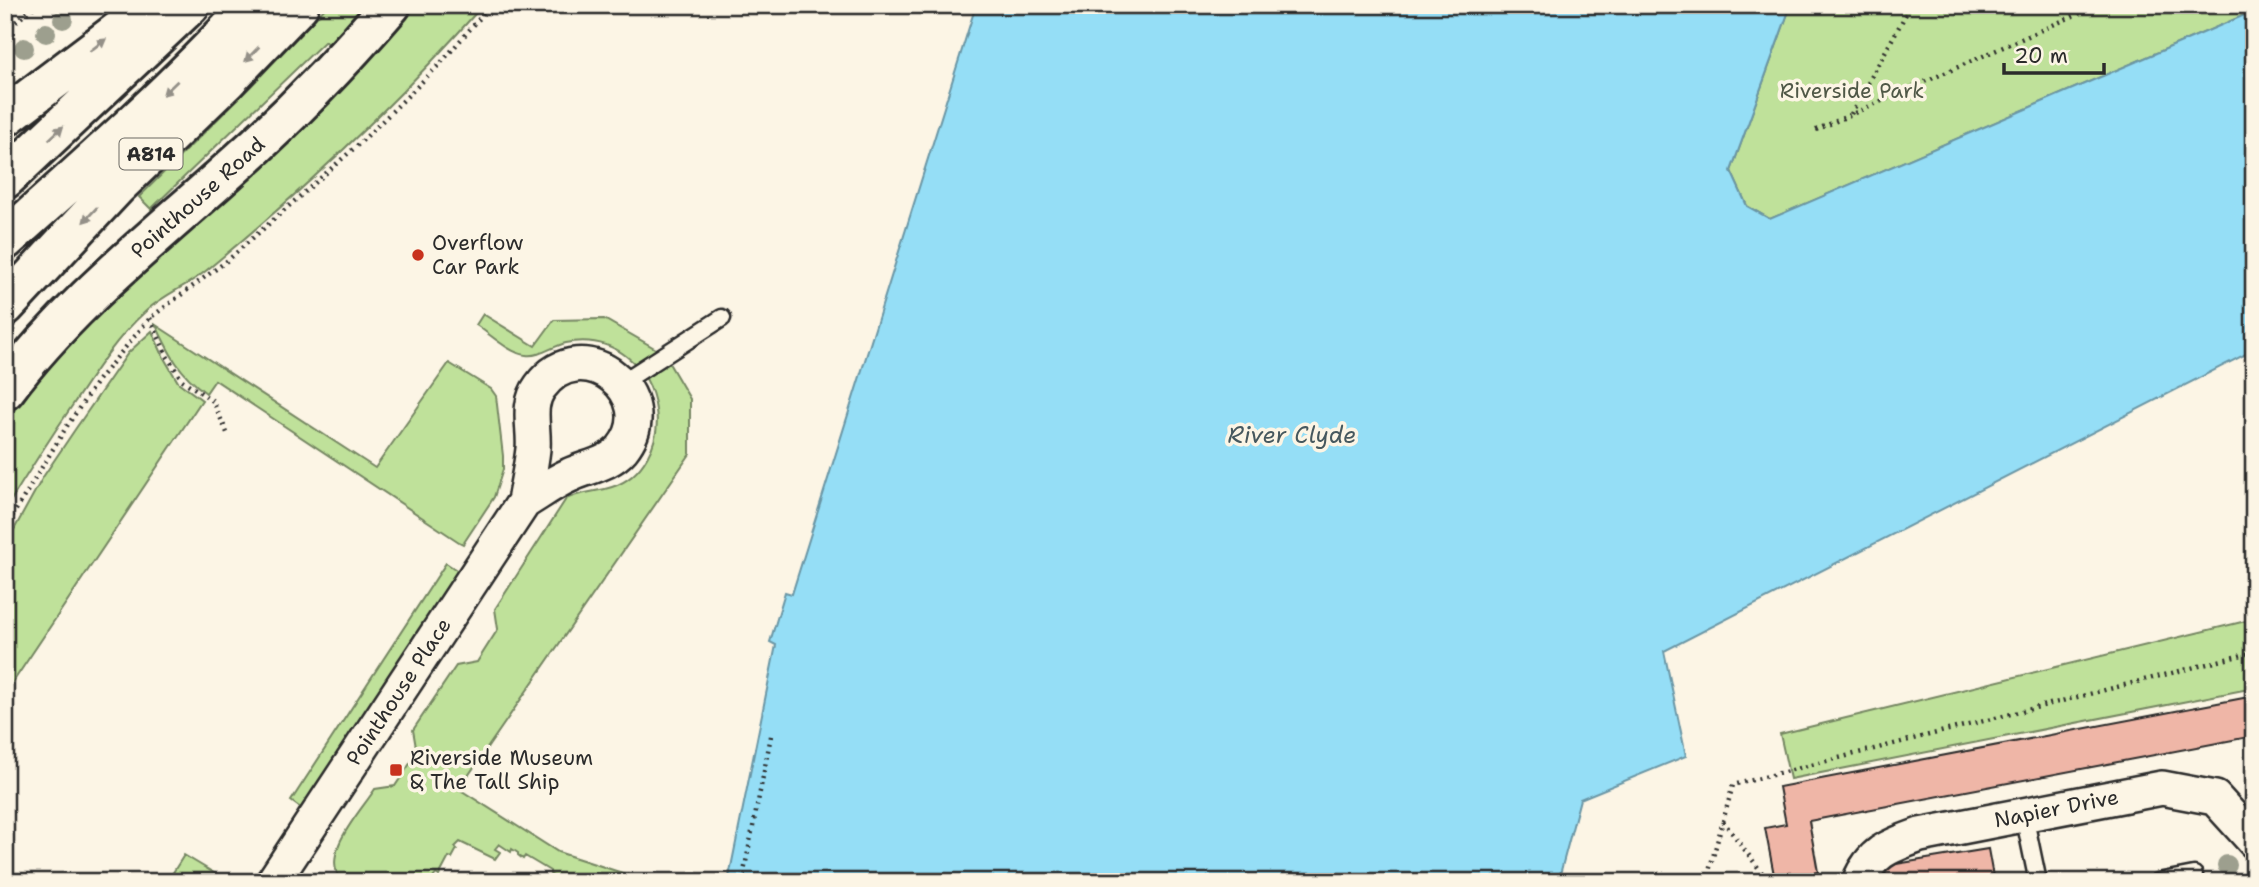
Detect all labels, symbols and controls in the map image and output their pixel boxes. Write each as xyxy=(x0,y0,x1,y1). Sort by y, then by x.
scale bar xyxy=(2004,32,2103,76)
one-way arrow xyxy=(89,38,107,53)
text: 20 m xyxy=(2014,42,2068,70)
one-way arrow xyxy=(243,46,260,63)
park label: Riverside Park xyxy=(1780,77,1924,105)
one-way arrow xyxy=(162,80,179,96)
one-way arrow xyxy=(47,126,64,142)
street label: Pointhouse Road xyxy=(125,131,271,265)
road number: A814 xyxy=(120,138,182,170)
one-way arrow xyxy=(83,206,99,223)
place label: Overflow Car Park xyxy=(432,229,524,281)
marker: Overflow Car Park xyxy=(410,247,426,263)
water label: River Clyde xyxy=(1228,420,1356,450)
street label: Pointhouse Place xyxy=(340,613,458,771)
place label: Riverside Museum & The Tall Ship xyxy=(410,744,593,796)
marker: Riverside Museum & The Tall Ship xyxy=(388,762,404,778)
street label: Napier Drive xyxy=(1992,783,2121,834)

